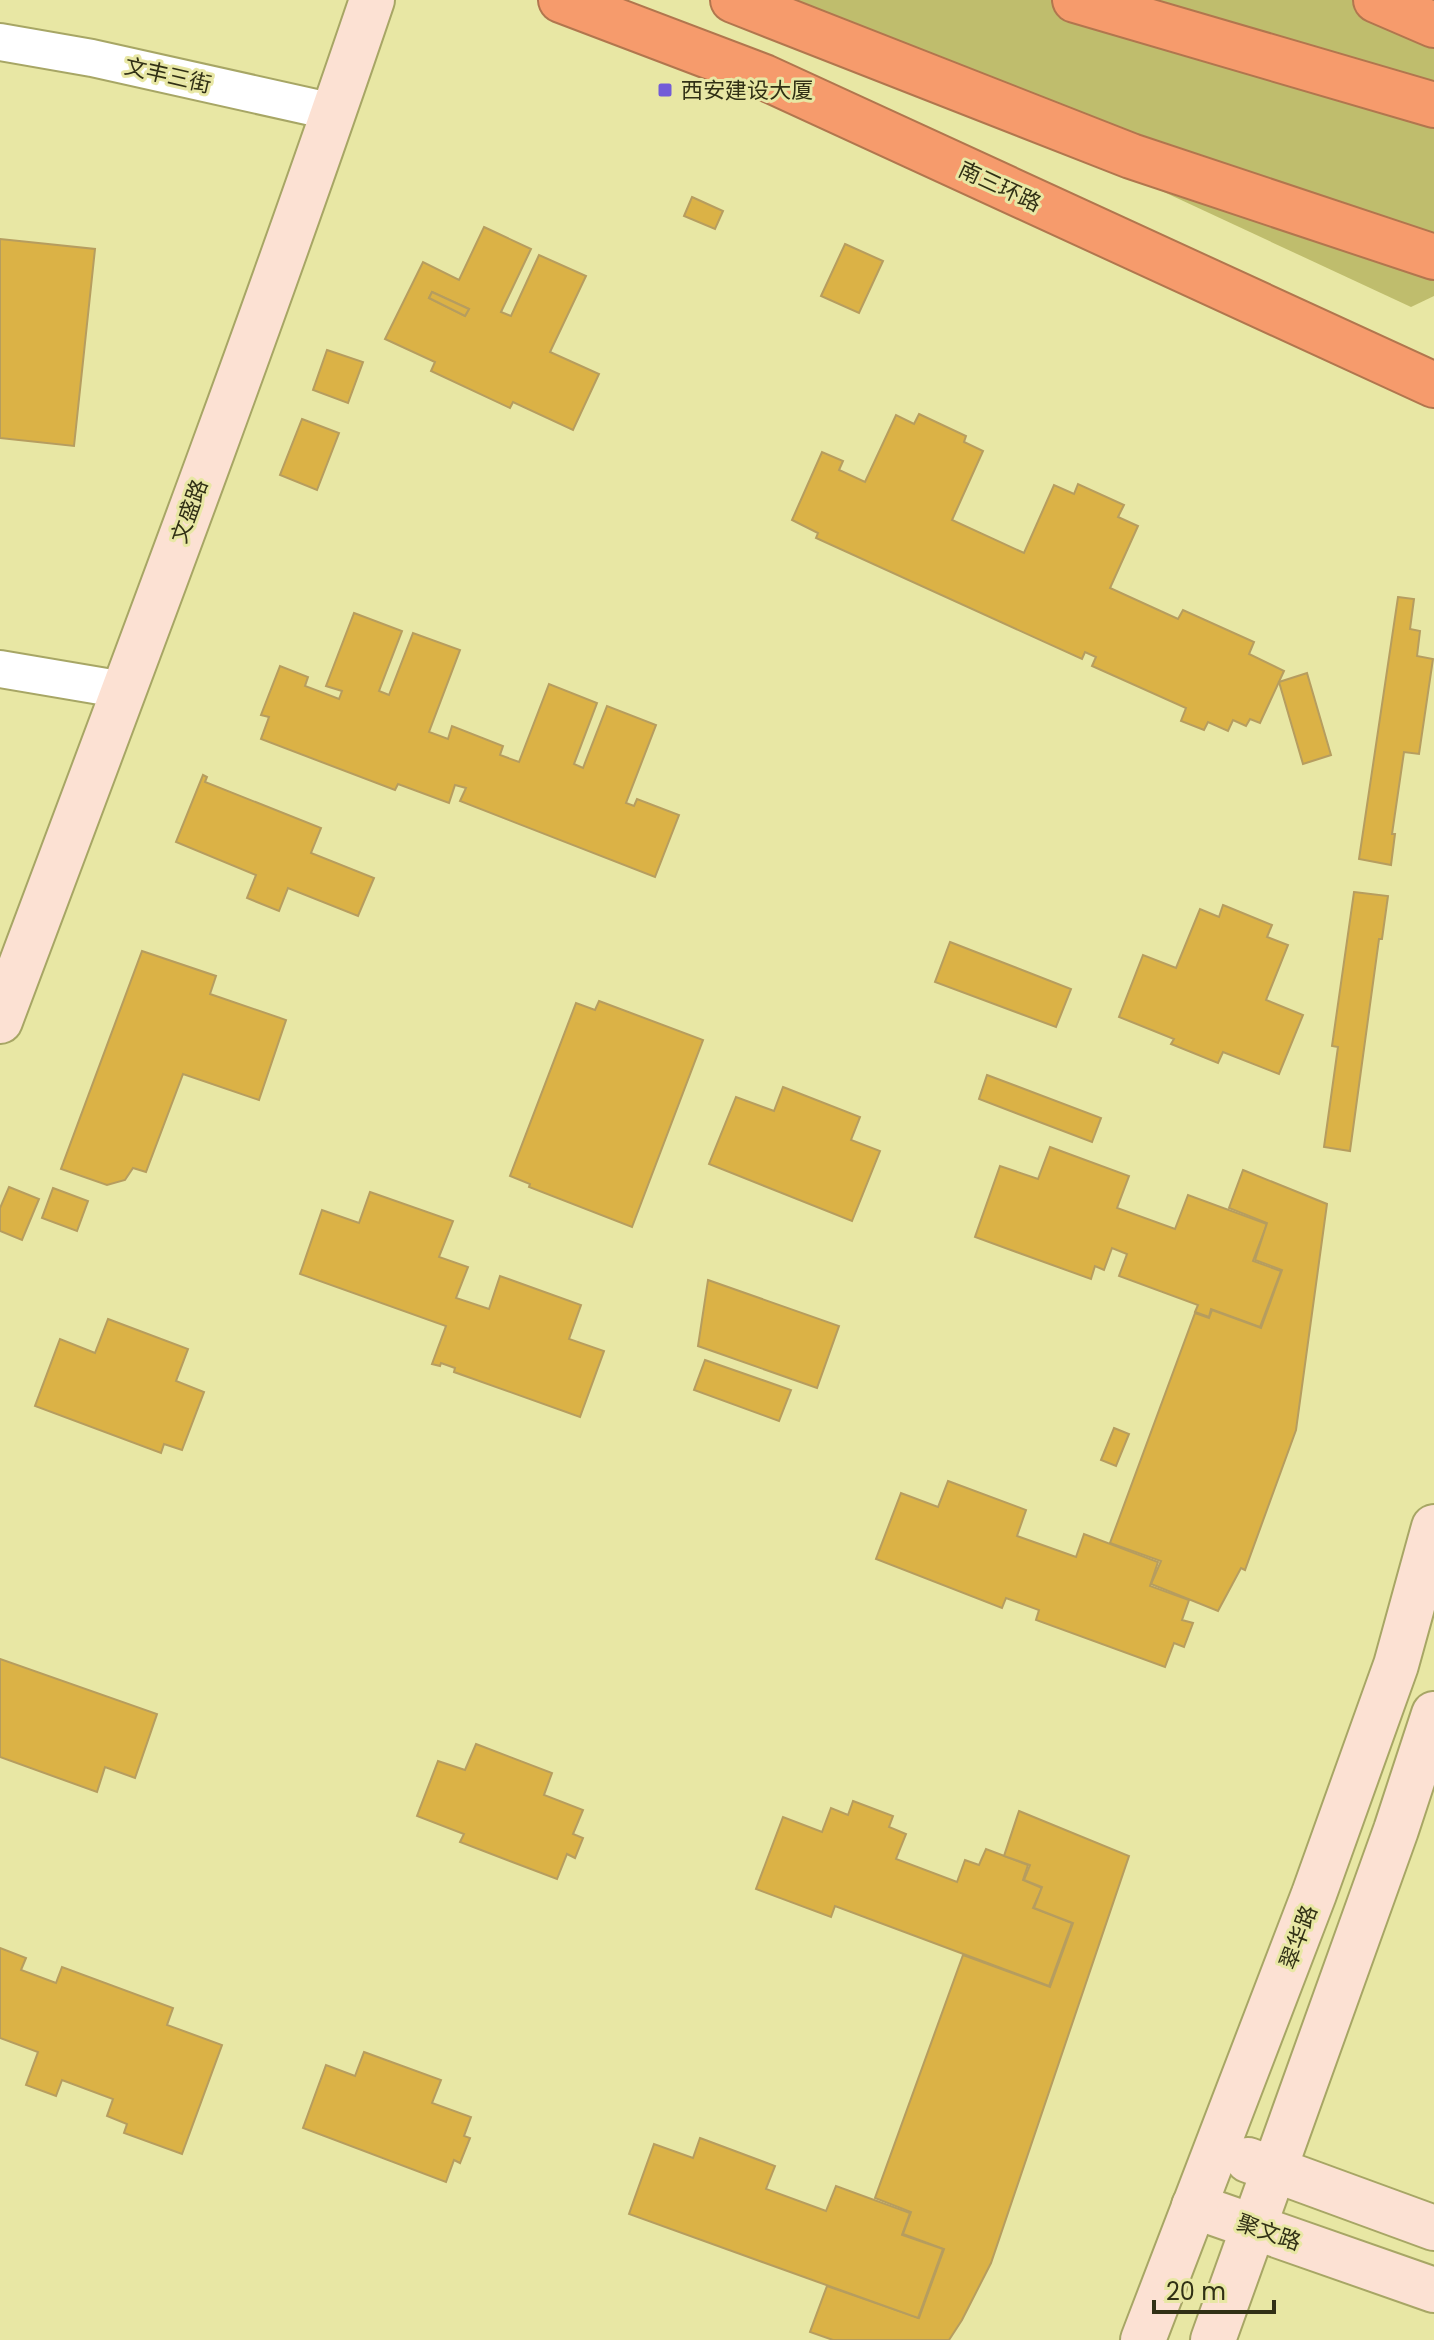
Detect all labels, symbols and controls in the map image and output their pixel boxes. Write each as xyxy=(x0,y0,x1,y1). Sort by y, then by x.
street label: 文丰三街 xyxy=(122,50,214,100)
place label: 西安建设大厦 xyxy=(681,75,813,106)
marker: 西安建设大厦 xyxy=(656,81,674,99)
street label: 南三环路 xyxy=(953,154,1046,219)
street label: 文盛路 xyxy=(164,475,215,547)
street label: 翠华路 xyxy=(1272,1901,1325,1974)
street label: 聚文路 xyxy=(1233,2207,1305,2258)
scale bar xyxy=(1154,2264,1274,2314)
text: 20 m xyxy=(1166,2275,1226,2308)

